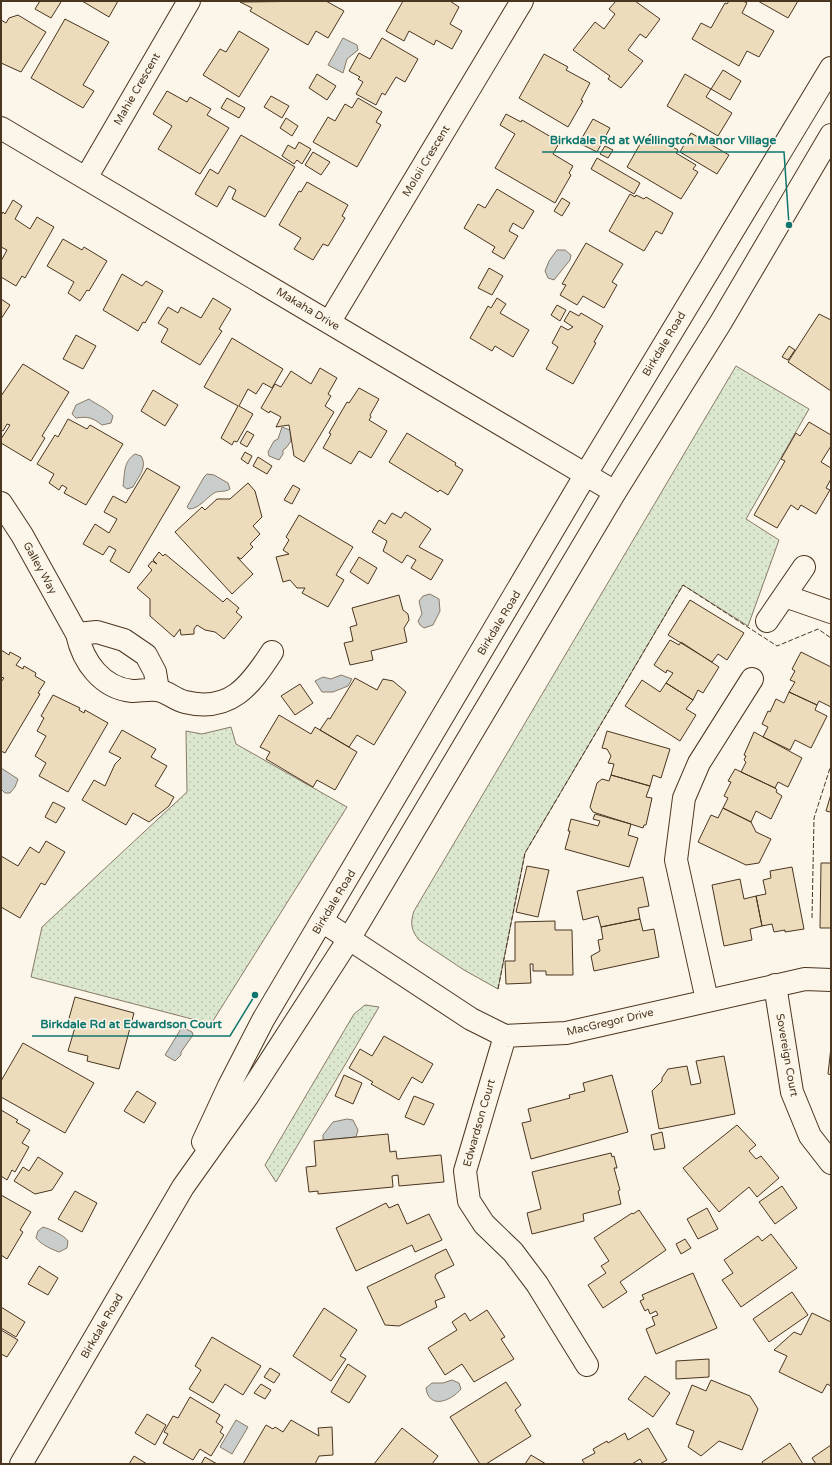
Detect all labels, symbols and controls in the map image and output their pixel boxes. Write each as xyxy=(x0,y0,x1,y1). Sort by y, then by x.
street label: Mahie Crescent xyxy=(111,51,163,127)
street label: Moloii Crescent xyxy=(400,123,452,199)
callout: Birkdale Rd at Wellington Manor Village xyxy=(542,128,784,152)
text: Birkdale Rd at Wellington Manor Village xyxy=(550,133,776,148)
street label: Makaha Drive xyxy=(274,285,342,333)
street label: Birkdale Road xyxy=(640,309,688,379)
street label: Galley Way xyxy=(20,540,60,596)
street label: Birkdale Road xyxy=(475,588,523,658)
street label: Birkdale Road xyxy=(310,867,358,937)
street label: MacGregor Drive xyxy=(565,1006,655,1038)
callout: Birkdale Rd at Edwardson Court xyxy=(32,1012,230,1036)
street label: Sovereign Court xyxy=(773,1012,801,1098)
text: Birkdale Rd at Edwardson Court xyxy=(40,1017,222,1031)
street label: Edwardson Court xyxy=(460,1078,498,1168)
street label: Birkdale Road xyxy=(78,1291,126,1361)

